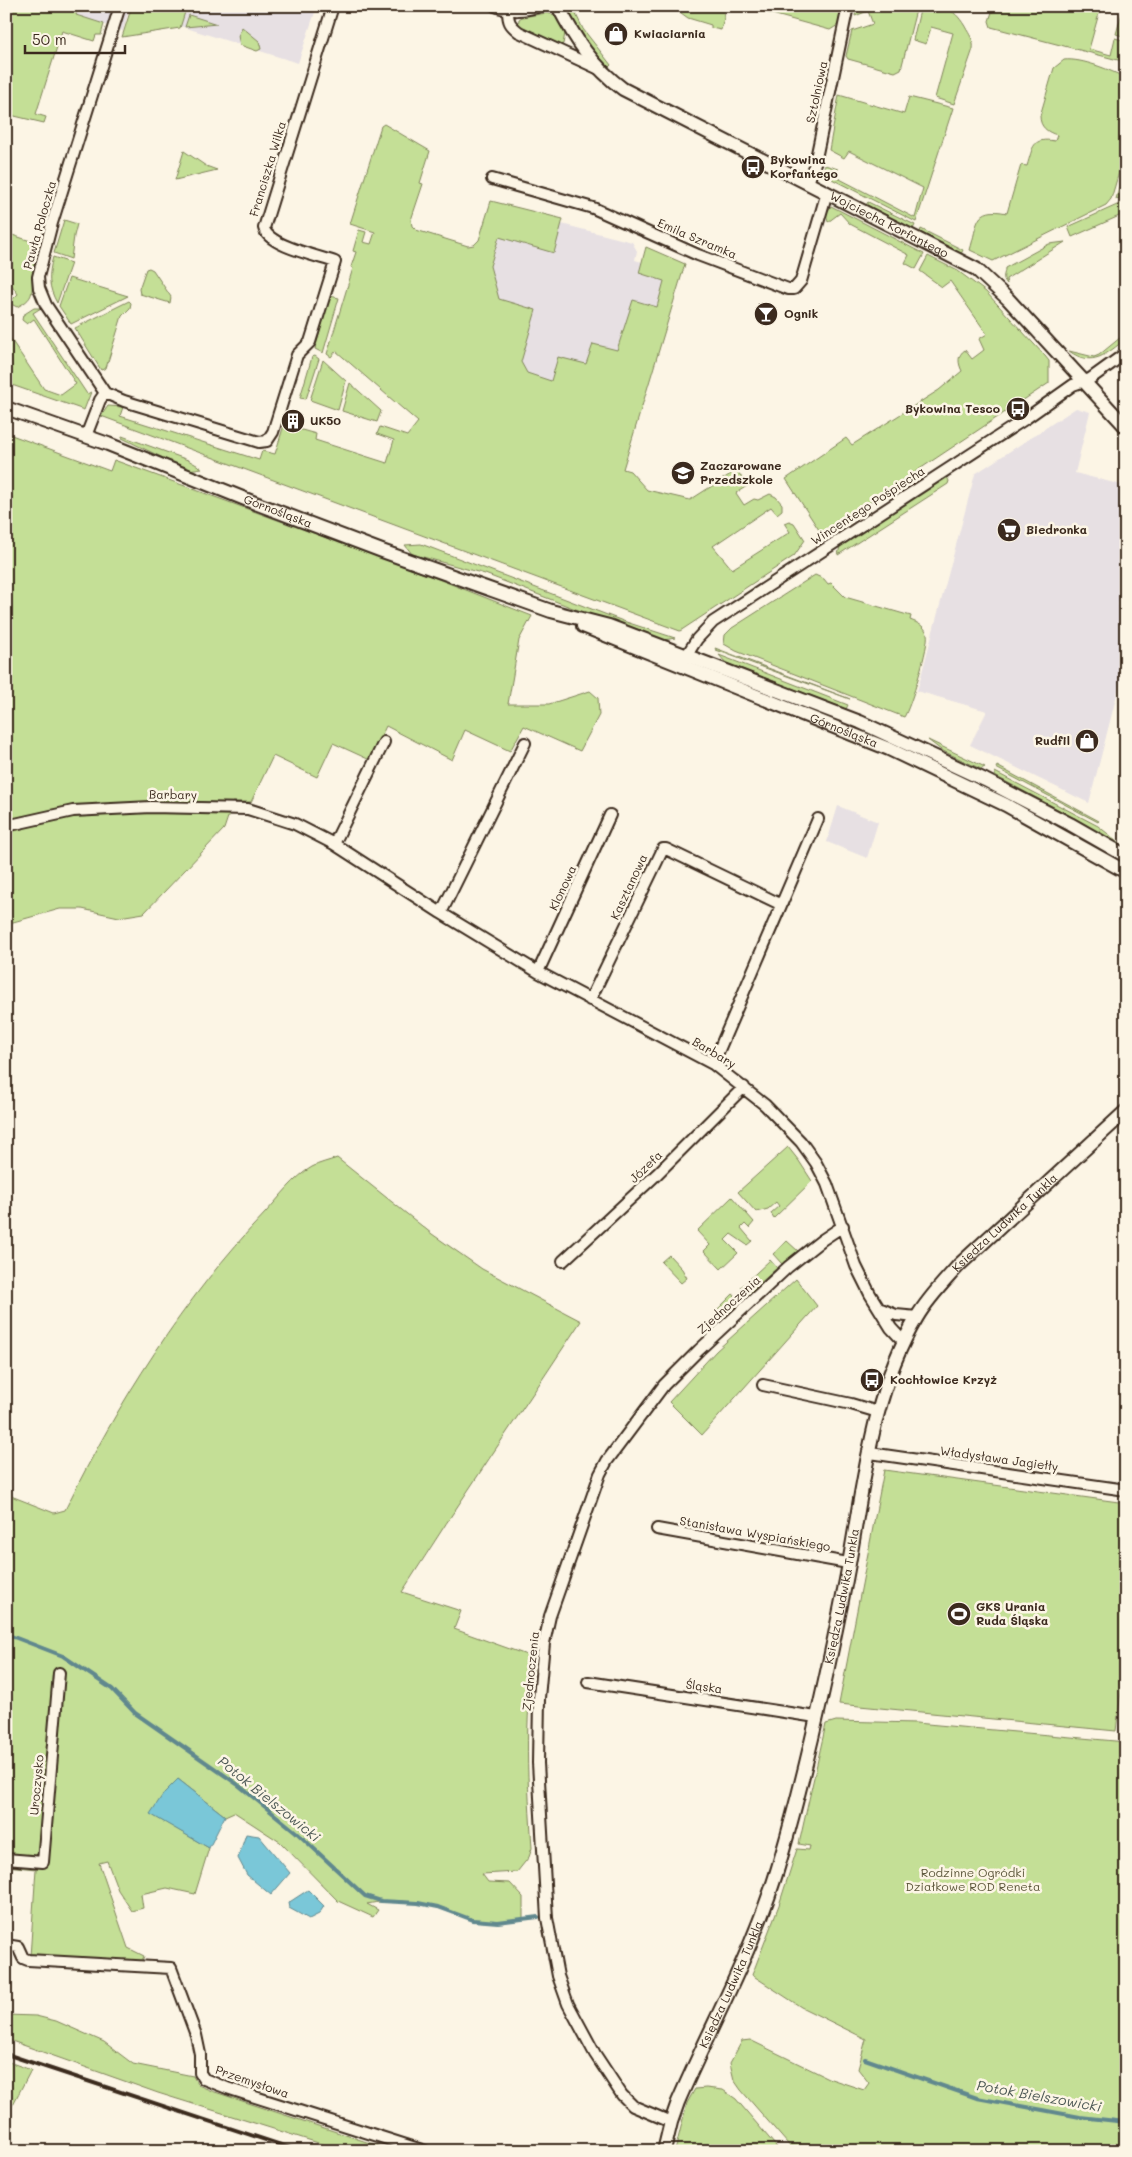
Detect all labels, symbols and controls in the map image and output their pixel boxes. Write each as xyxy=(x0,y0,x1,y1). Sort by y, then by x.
shop icon: Kwiaciarnia xyxy=(603,21,629,47)
scale bar xyxy=(25,22,125,54)
place label: Kwiaciarnia xyxy=(634,25,706,41)
text: 50 m xyxy=(32,29,67,49)
street label: Sztolniowa xyxy=(802,59,830,124)
street label: Franciszka Wilka xyxy=(245,119,289,218)
place label: Bykowina Korfantego xyxy=(770,151,838,181)
bus stop icon: Bykowina Korfantego xyxy=(740,154,766,180)
street label: Pawła Poloczka xyxy=(19,179,59,271)
street label: Wojciecha Korfantego xyxy=(827,187,951,261)
street label: Emila Szramka xyxy=(655,214,740,262)
bar icon: Ognik xyxy=(753,301,779,327)
place label: Ognik xyxy=(784,305,818,321)
bus stop icon: Bykowina Tesco xyxy=(1005,396,1031,422)
place label: Bykowina Tesco xyxy=(905,400,1000,416)
building icon: UK50 xyxy=(280,408,306,434)
place label: UK50 xyxy=(310,412,341,428)
place label: Zaczarowane Przedszkole xyxy=(700,457,781,487)
school or university icon: Zaczarowane Przedszkole xyxy=(670,460,696,486)
street label: Wincentego Pośpiecha xyxy=(807,462,927,548)
street label: Górnośląska xyxy=(242,490,315,531)
supermarket icon: Biedronka xyxy=(996,517,1022,543)
place label: Biedronka xyxy=(1026,521,1087,537)
street label: Górnośląska xyxy=(808,709,880,751)
shop icon: Rudfil xyxy=(1074,728,1100,754)
place label: Rudfil xyxy=(1035,732,1070,748)
street label: Barbary xyxy=(149,786,197,802)
street label: Kasztanowa xyxy=(606,851,650,922)
street label: Klonowa xyxy=(545,862,579,913)
street label: Barbary xyxy=(690,1033,739,1071)
street label: Józefa xyxy=(625,1147,665,1186)
street label: Księdza Ludwika Tunkla xyxy=(948,1169,1060,1275)
street label: Zjednoczenia xyxy=(693,1272,763,1337)
bus stop icon: Kochłowice Krzyż xyxy=(859,1367,885,1393)
place label: Kochłowice Krzyż xyxy=(890,1371,997,1387)
street label: Władysława Jagiełły xyxy=(939,1442,1059,1474)
street label: Stanisława Wyspiańskiego xyxy=(679,1512,832,1554)
street label: Księdza Ludwika Tunkla xyxy=(820,1527,862,1665)
place label: GKS Urania Ruda Śląska xyxy=(976,1598,1048,1628)
sports icon: GKS Urania Ruda Śląska xyxy=(946,1601,972,1627)
street label: Zjednoczenia xyxy=(518,1630,542,1711)
street label: Śląska xyxy=(685,1676,724,1697)
water label: Potok Bielszowicki xyxy=(214,1751,325,1846)
street label: Uroczysko xyxy=(25,1754,47,1816)
park label: Rodzinne Ogródki Działkowe ROD Reneta xyxy=(905,1864,1041,1894)
street label: Księdza Ludwika Tunkla xyxy=(695,1918,766,2050)
street label: Przemysłowa xyxy=(213,2061,291,2101)
water label: Potok Bielszowicki xyxy=(975,2075,1104,2116)

